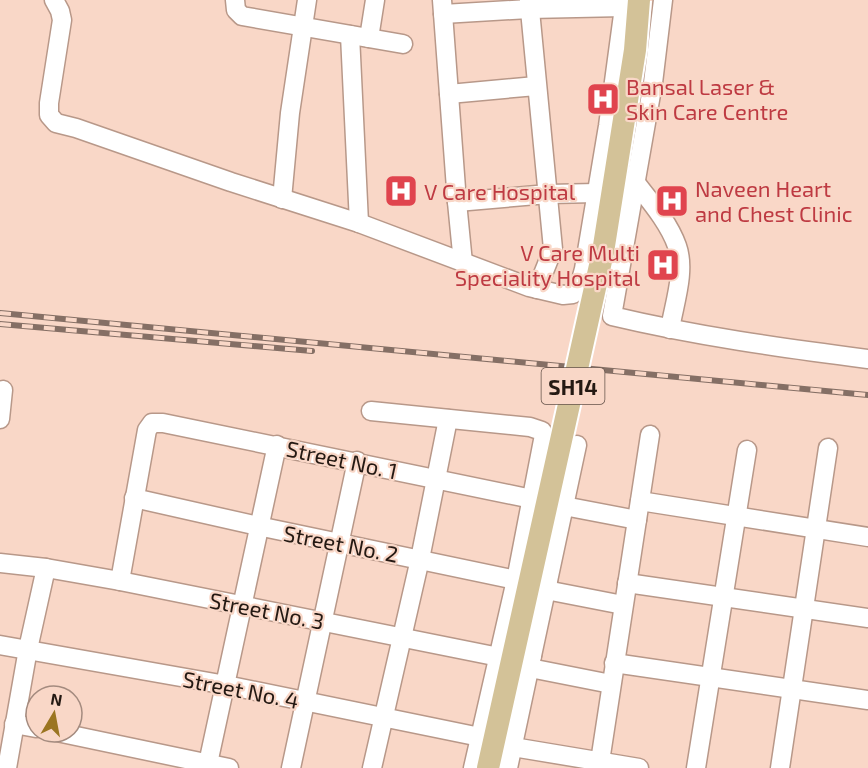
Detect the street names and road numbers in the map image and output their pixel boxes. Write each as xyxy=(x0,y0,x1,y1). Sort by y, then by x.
road number: SH14 xyxy=(542,368,604,404)
street label: Street No. 1 xyxy=(284,435,400,483)
street label: Street No. 2 xyxy=(281,519,401,567)
street label: Street No. 3 xyxy=(207,586,327,634)
street label: Street No. 4 xyxy=(181,665,301,713)

